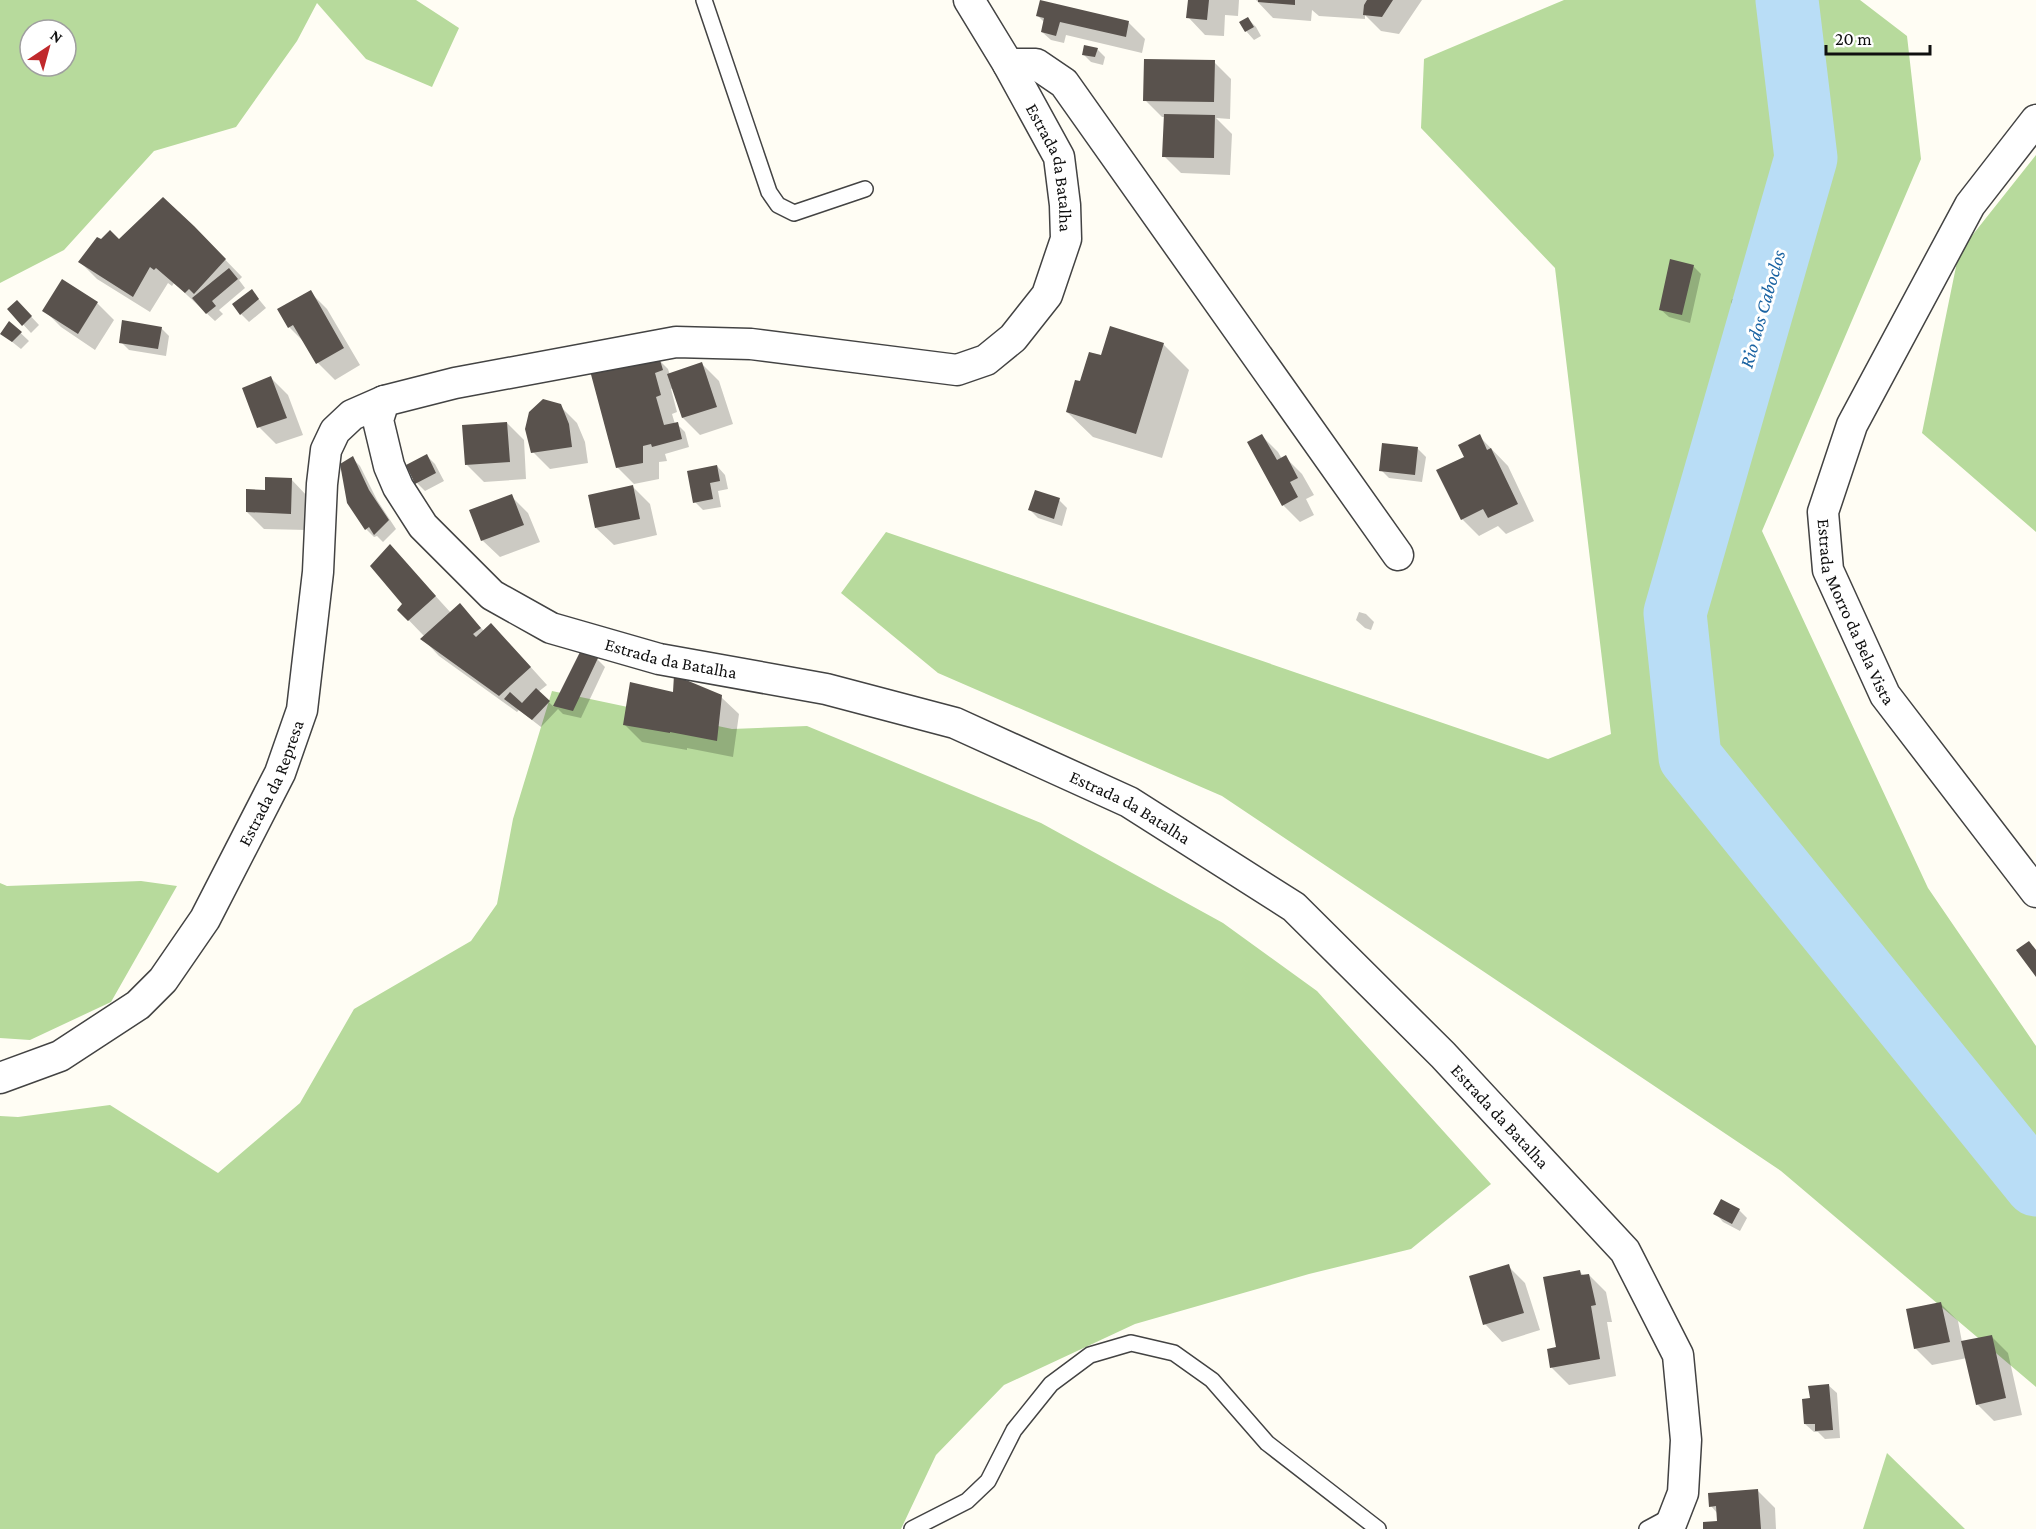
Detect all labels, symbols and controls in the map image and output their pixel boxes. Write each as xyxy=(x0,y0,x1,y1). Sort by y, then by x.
north arrow xyxy=(18,18,78,78)
scale bar xyxy=(1826,18,1930,56)
text: N xyxy=(47,26,66,46)
text: 20 m xyxy=(1835,29,1872,49)
street label: Estrada da Batalha xyxy=(1022,100,1076,232)
water label: Rio dos Caboclos xyxy=(1735,247,1790,370)
street label: Estrada Morro da Bela Vista xyxy=(1814,518,1899,709)
street label: Estrada da Batalha xyxy=(603,634,738,683)
street label: Estrada da Represa xyxy=(234,717,308,849)
street label: Estrada da Batalha xyxy=(1067,766,1194,848)
street label: Estrada da Batalha xyxy=(1447,1060,1553,1173)

